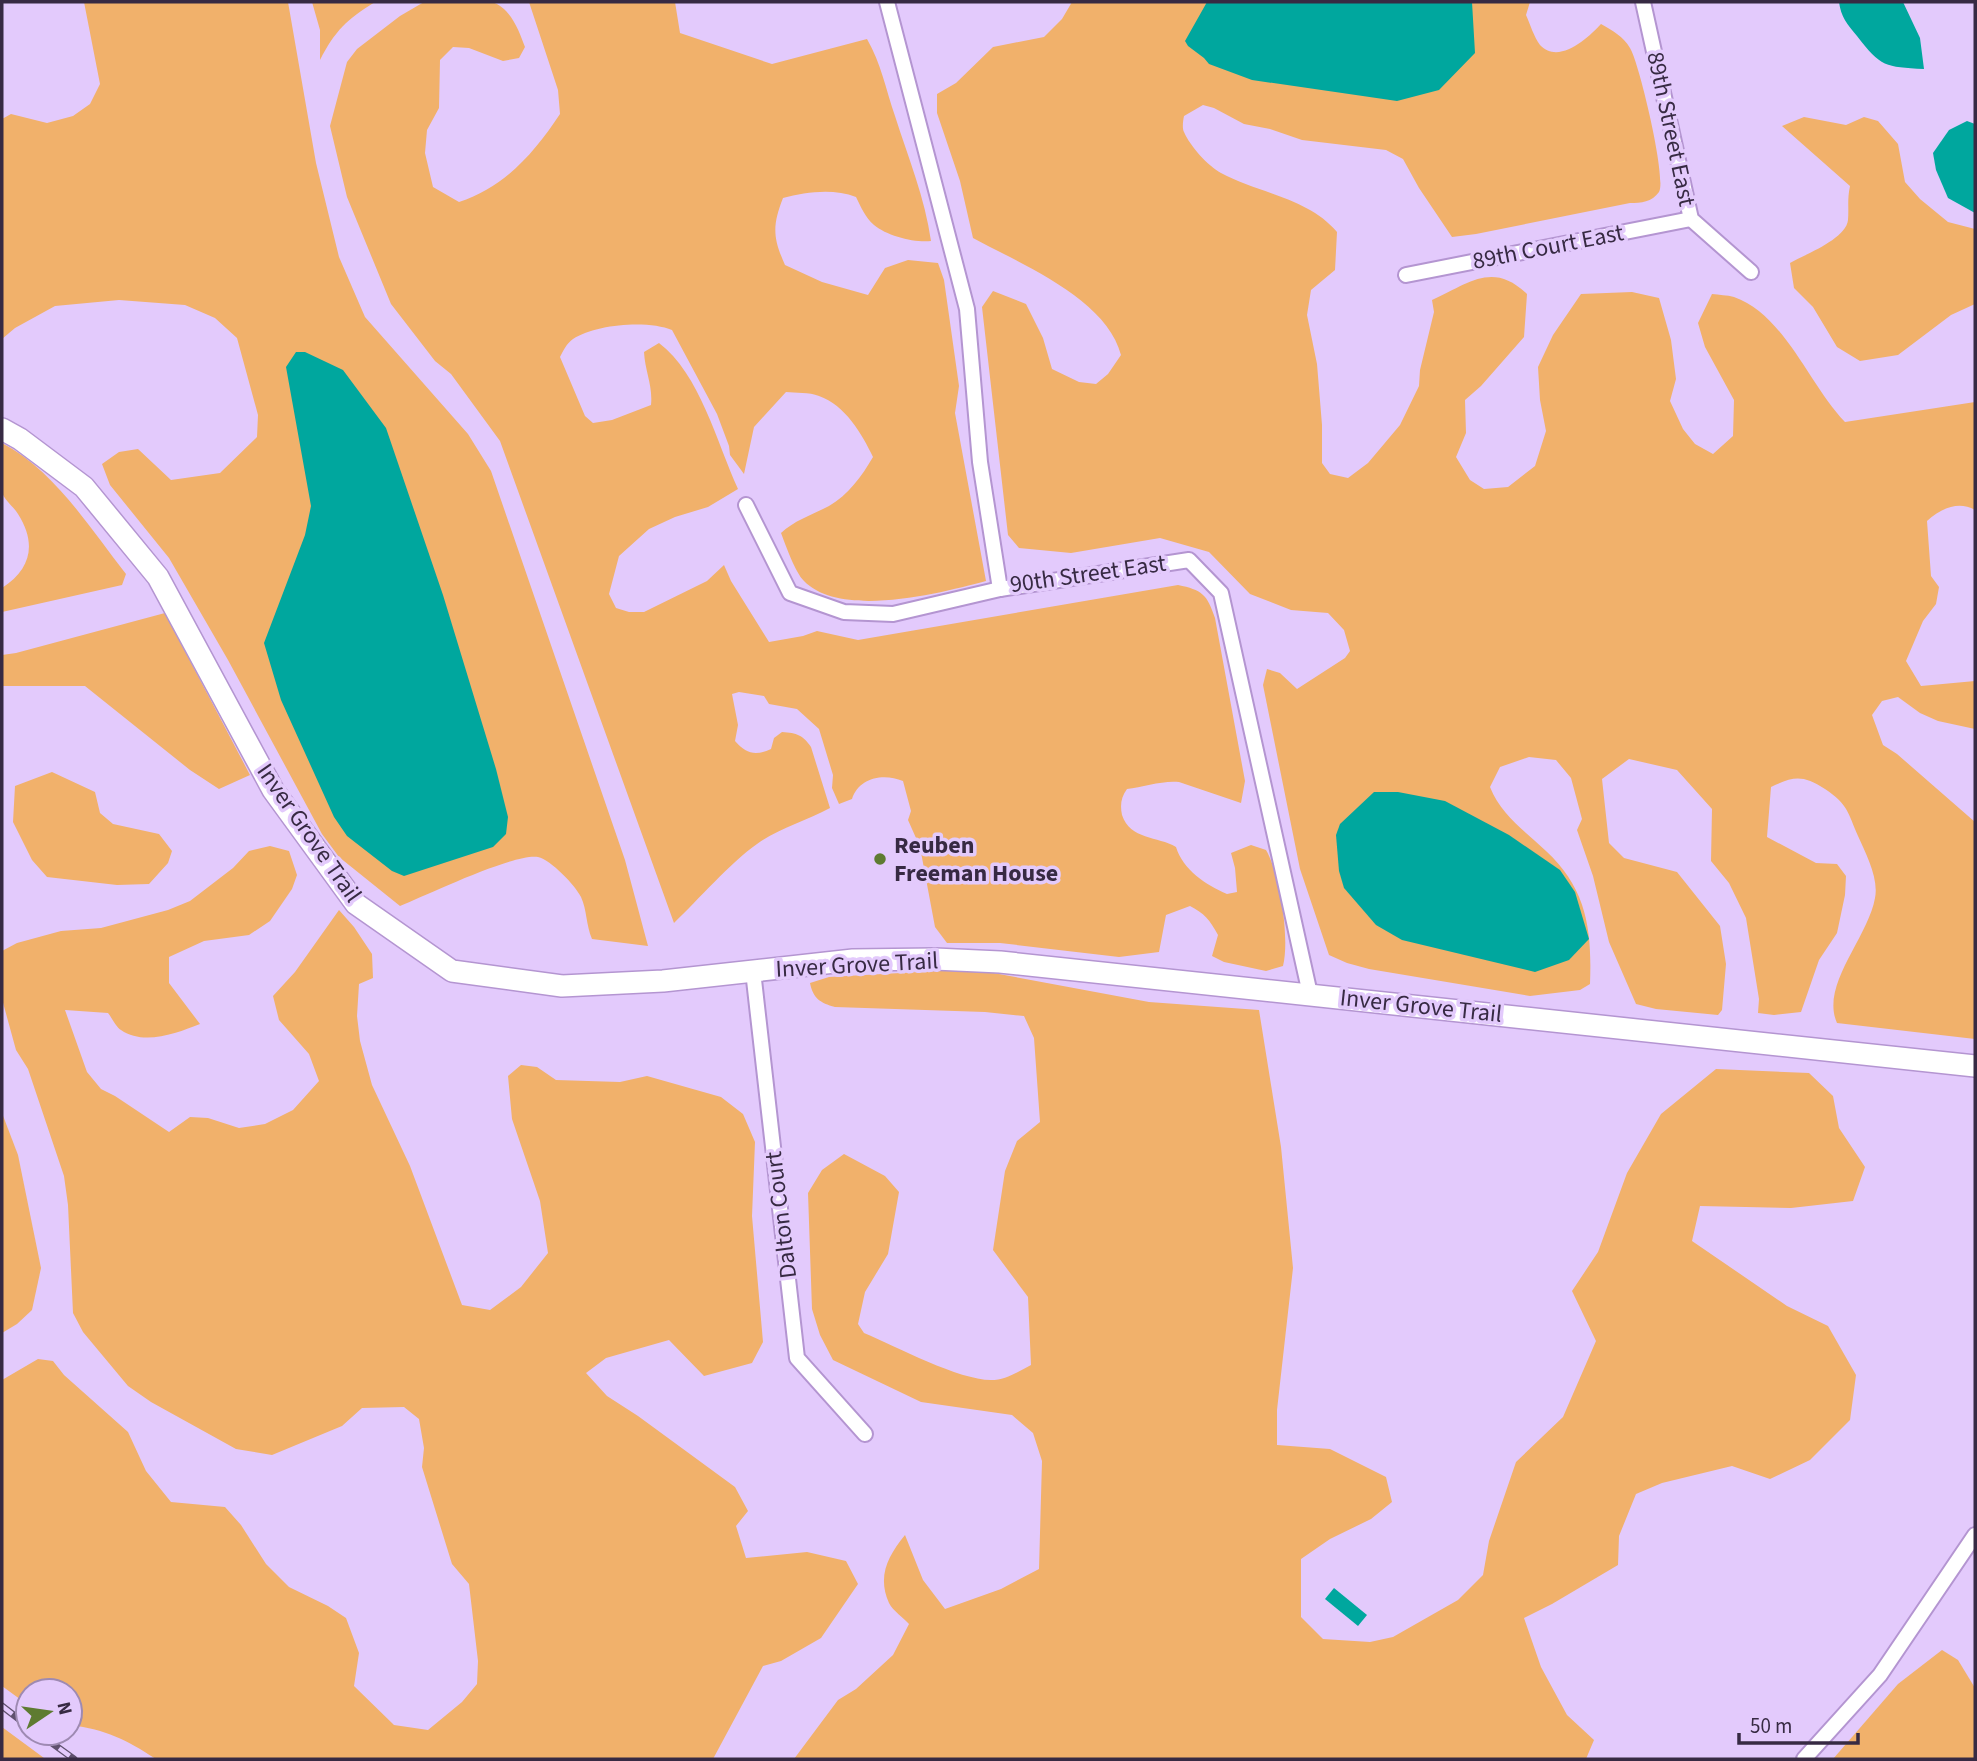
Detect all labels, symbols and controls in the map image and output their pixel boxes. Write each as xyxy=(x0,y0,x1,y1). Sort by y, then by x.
street label: 89th Street East xyxy=(1638,48,1704,210)
street label: 89th Court East xyxy=(1469,215,1627,279)
street label: 90th Street East xyxy=(1008,546,1168,602)
street label: Inver Grove Trail xyxy=(248,756,370,910)
place label: Reuben Freeman House xyxy=(894,828,1058,891)
marker: Reuben Freeman House xyxy=(872,851,888,867)
street label: Inver Grove Trail xyxy=(775,943,939,987)
street label: Inver Grove Trail xyxy=(1338,980,1504,1032)
street label: Dalton Court xyxy=(756,1149,806,1281)
north arrow xyxy=(14,1677,84,1747)
text: N xyxy=(50,1699,79,1718)
scale bar xyxy=(1739,1702,1858,1746)
text: 50 m xyxy=(1750,1711,1792,1741)

